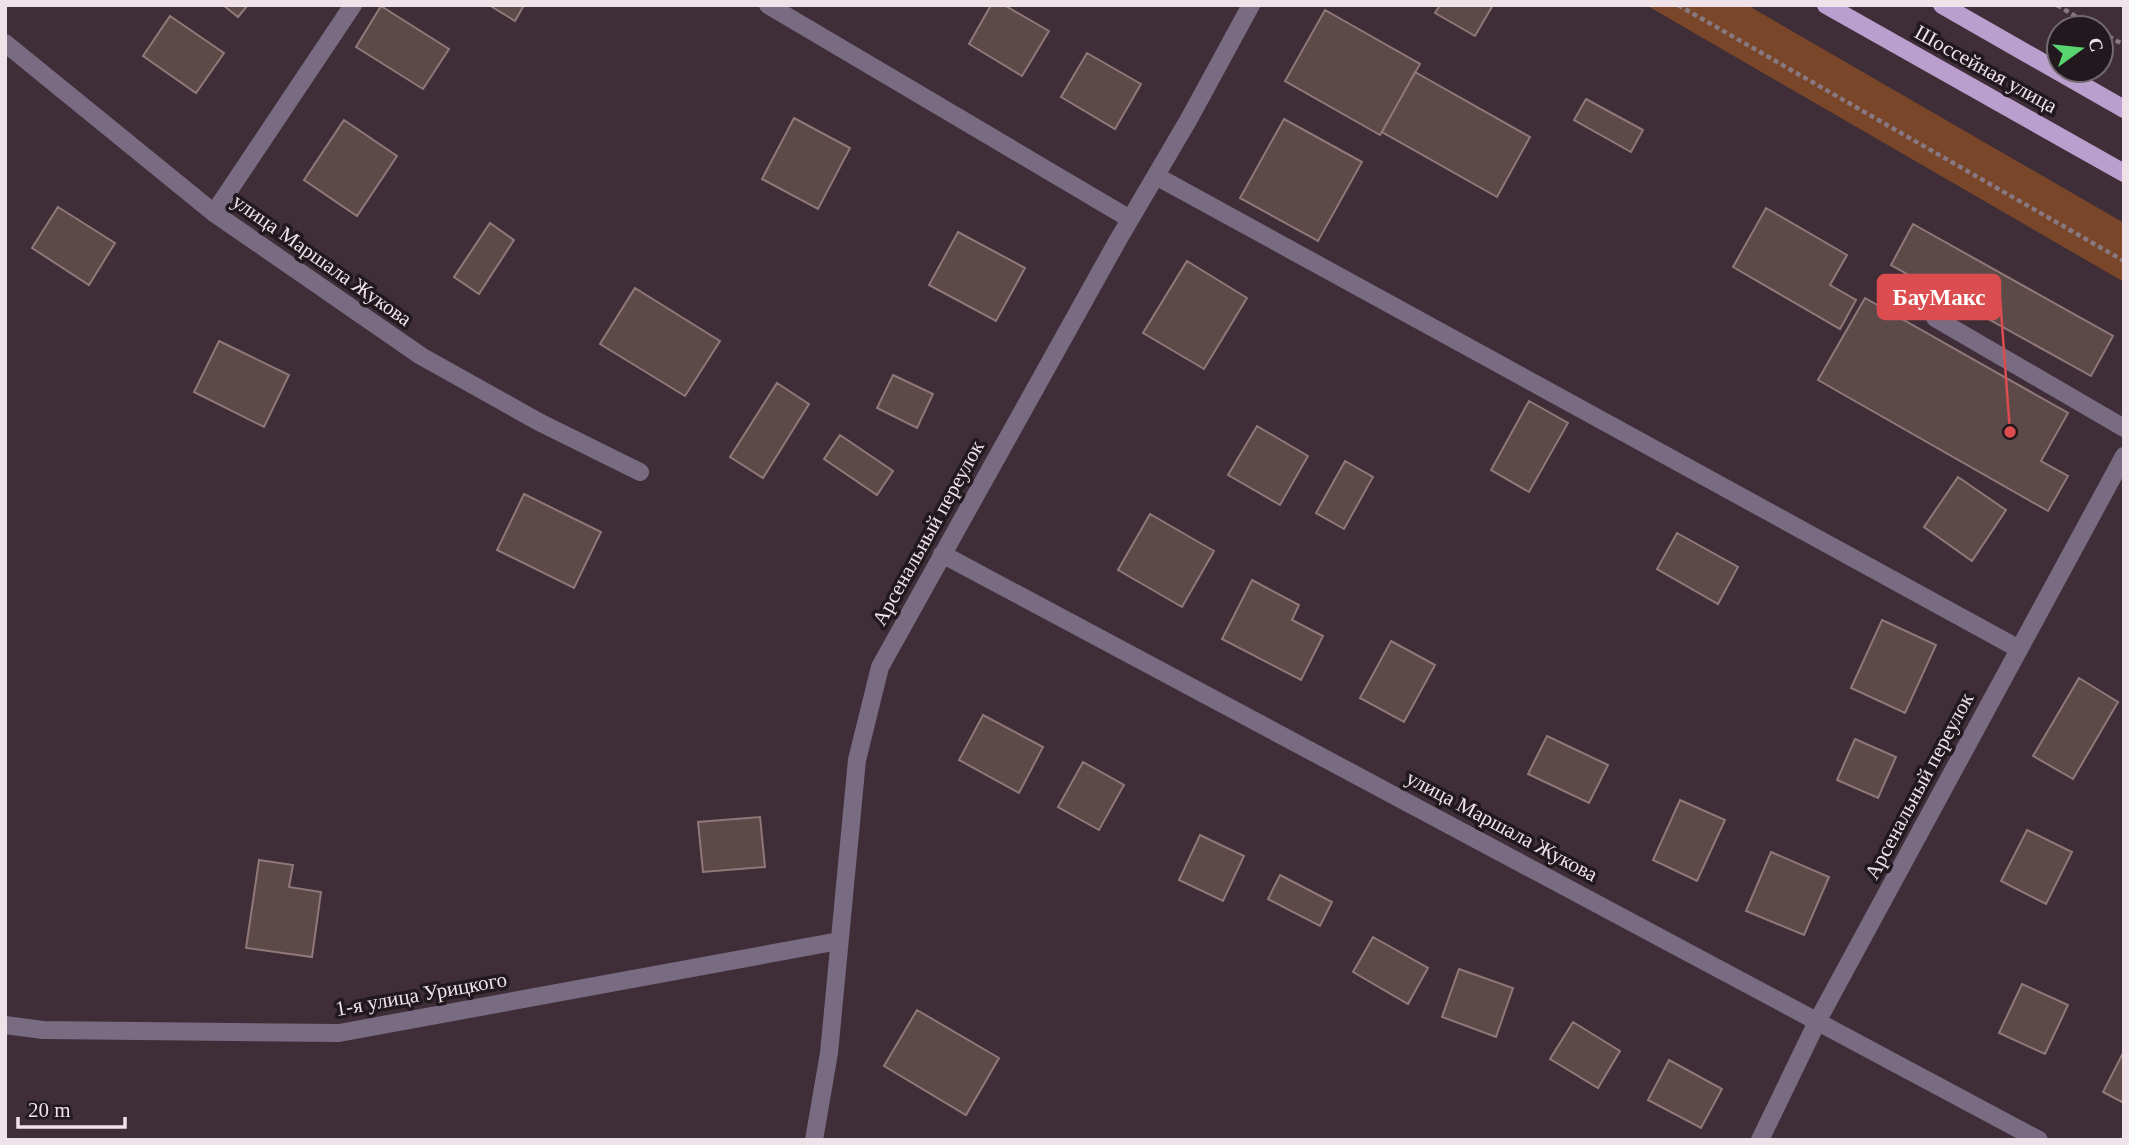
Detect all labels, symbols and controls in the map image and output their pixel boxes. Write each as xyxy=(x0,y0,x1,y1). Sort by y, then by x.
north arrow xyxy=(2045,14,2115,84)
street label: Шоссейная улица xyxy=(1911,20,2062,118)
text: С xyxy=(2084,35,2108,54)
street label: улица Маршала Жукова xyxy=(228,189,417,331)
callout: БауМакс xyxy=(1878,275,2000,319)
text: БауМакс xyxy=(1892,285,1986,310)
street label: Арсенальный переулок xyxy=(867,436,989,630)
street label: Арсенальный переулок xyxy=(1860,688,1979,883)
street label: улица Маршала Жукова xyxy=(1402,765,1602,887)
street label: 1-я улица Урицкого xyxy=(333,967,509,1021)
scale bar xyxy=(18,1086,124,1130)
text: 20 m xyxy=(28,1098,71,1122)

